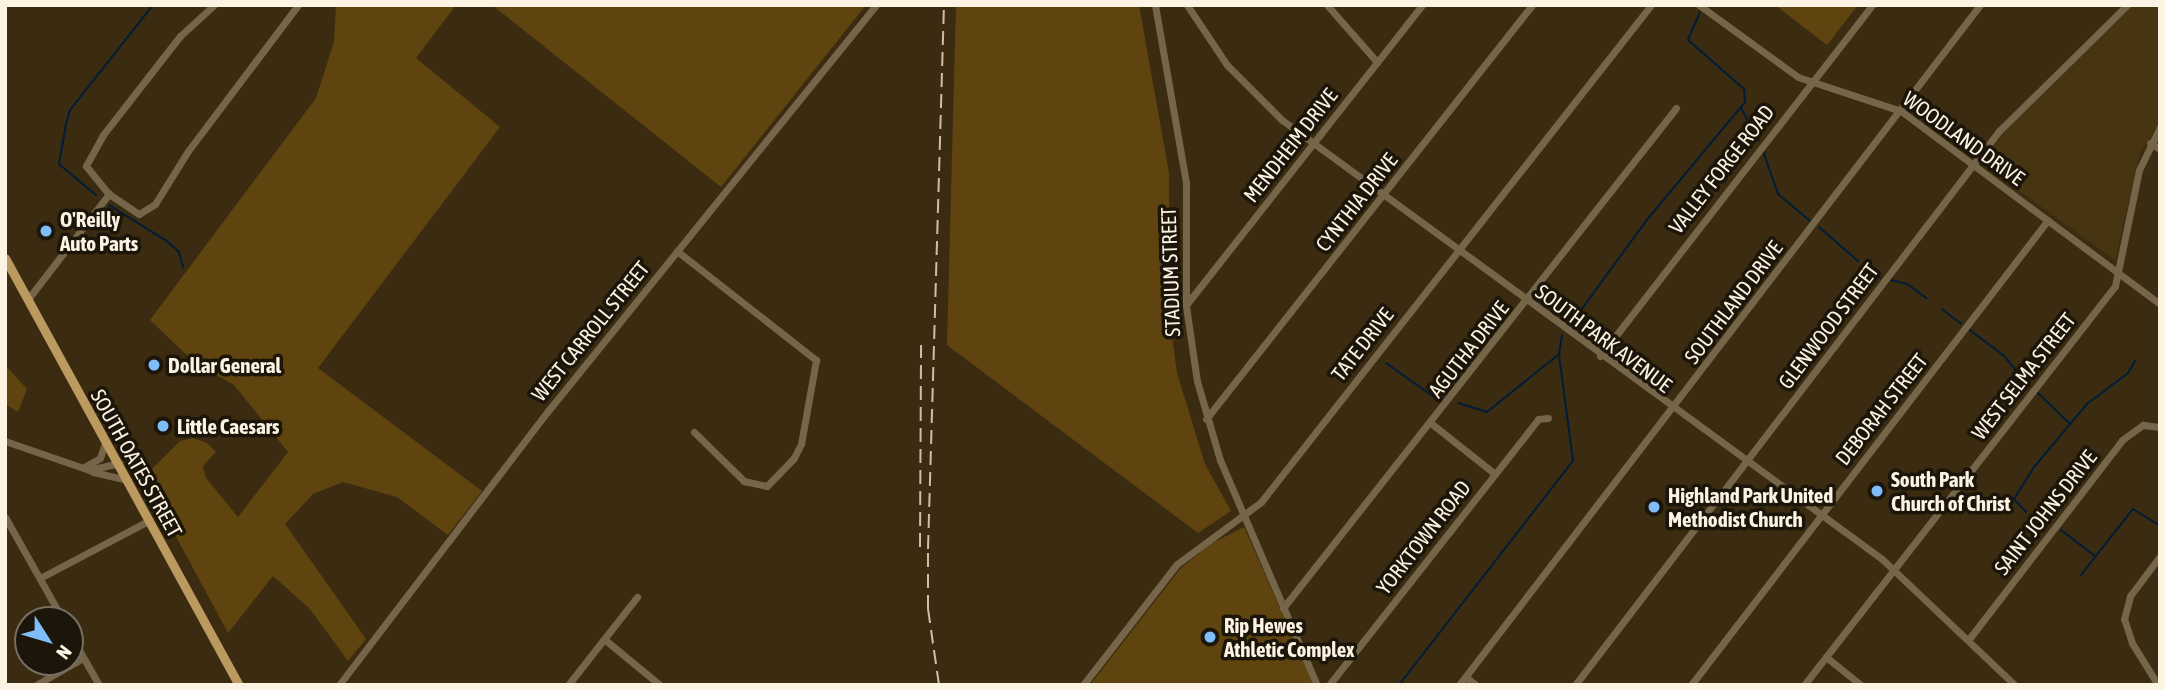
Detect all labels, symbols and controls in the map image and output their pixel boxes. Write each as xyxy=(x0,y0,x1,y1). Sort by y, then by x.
street label: MENDHEIM DRIVE xyxy=(1238,83,1342,207)
street label: WOODLAND DRIVE xyxy=(1899,86,2029,190)
street label: VALLEY FORGE ROAD xyxy=(1663,100,1779,238)
street label: CYNTHIA DRIVE xyxy=(1310,148,1402,256)
place label: O'Reilly Auto Parts xyxy=(60,206,138,256)
street label: STADIUM STREET xyxy=(1155,207,1185,337)
marker: O'Reilly Auto Parts xyxy=(38,223,54,239)
street label: SOUTHLAND DRIVE xyxy=(1679,236,1787,368)
street label: WEST CARROLL STREET xyxy=(526,256,654,406)
street label: GLENWOOD STREET xyxy=(1773,258,1883,394)
street label: SOUTH PARK AVENUE xyxy=(1531,279,1677,397)
street label: AGUTHA DRIVE xyxy=(1423,296,1513,402)
street label: TATE DRIVE xyxy=(1326,302,1398,386)
street label: WEST SELMA STREET xyxy=(1966,308,2080,444)
street label: DEBORAH STREET xyxy=(1830,348,1932,470)
place label: Dollar General xyxy=(168,352,281,378)
marker: Dollar General xyxy=(146,357,162,373)
street label: SOUTH OATES STREET xyxy=(86,385,188,541)
place label: Little Caesars xyxy=(177,413,279,439)
marker: Little Caesars xyxy=(155,418,171,434)
street label: SAINT JOHNS DRIVE xyxy=(1989,445,2101,579)
place label: South Park Church of Christ xyxy=(1891,466,2010,516)
street label: YORKTOWN ROAD xyxy=(1371,475,1475,599)
place label: Highland Park United Methodist Church xyxy=(1668,482,1833,532)
marker: South Park Church of Christ xyxy=(1869,483,1885,499)
marker: Highland Park United Methodist Church xyxy=(1646,499,1662,515)
north arrow xyxy=(14,606,84,676)
place label: Rip Hewes Athletic Complex xyxy=(1224,612,1354,662)
marker: Rip Hewes Athletic Complex xyxy=(1202,629,1218,645)
text: N xyxy=(52,641,76,664)

